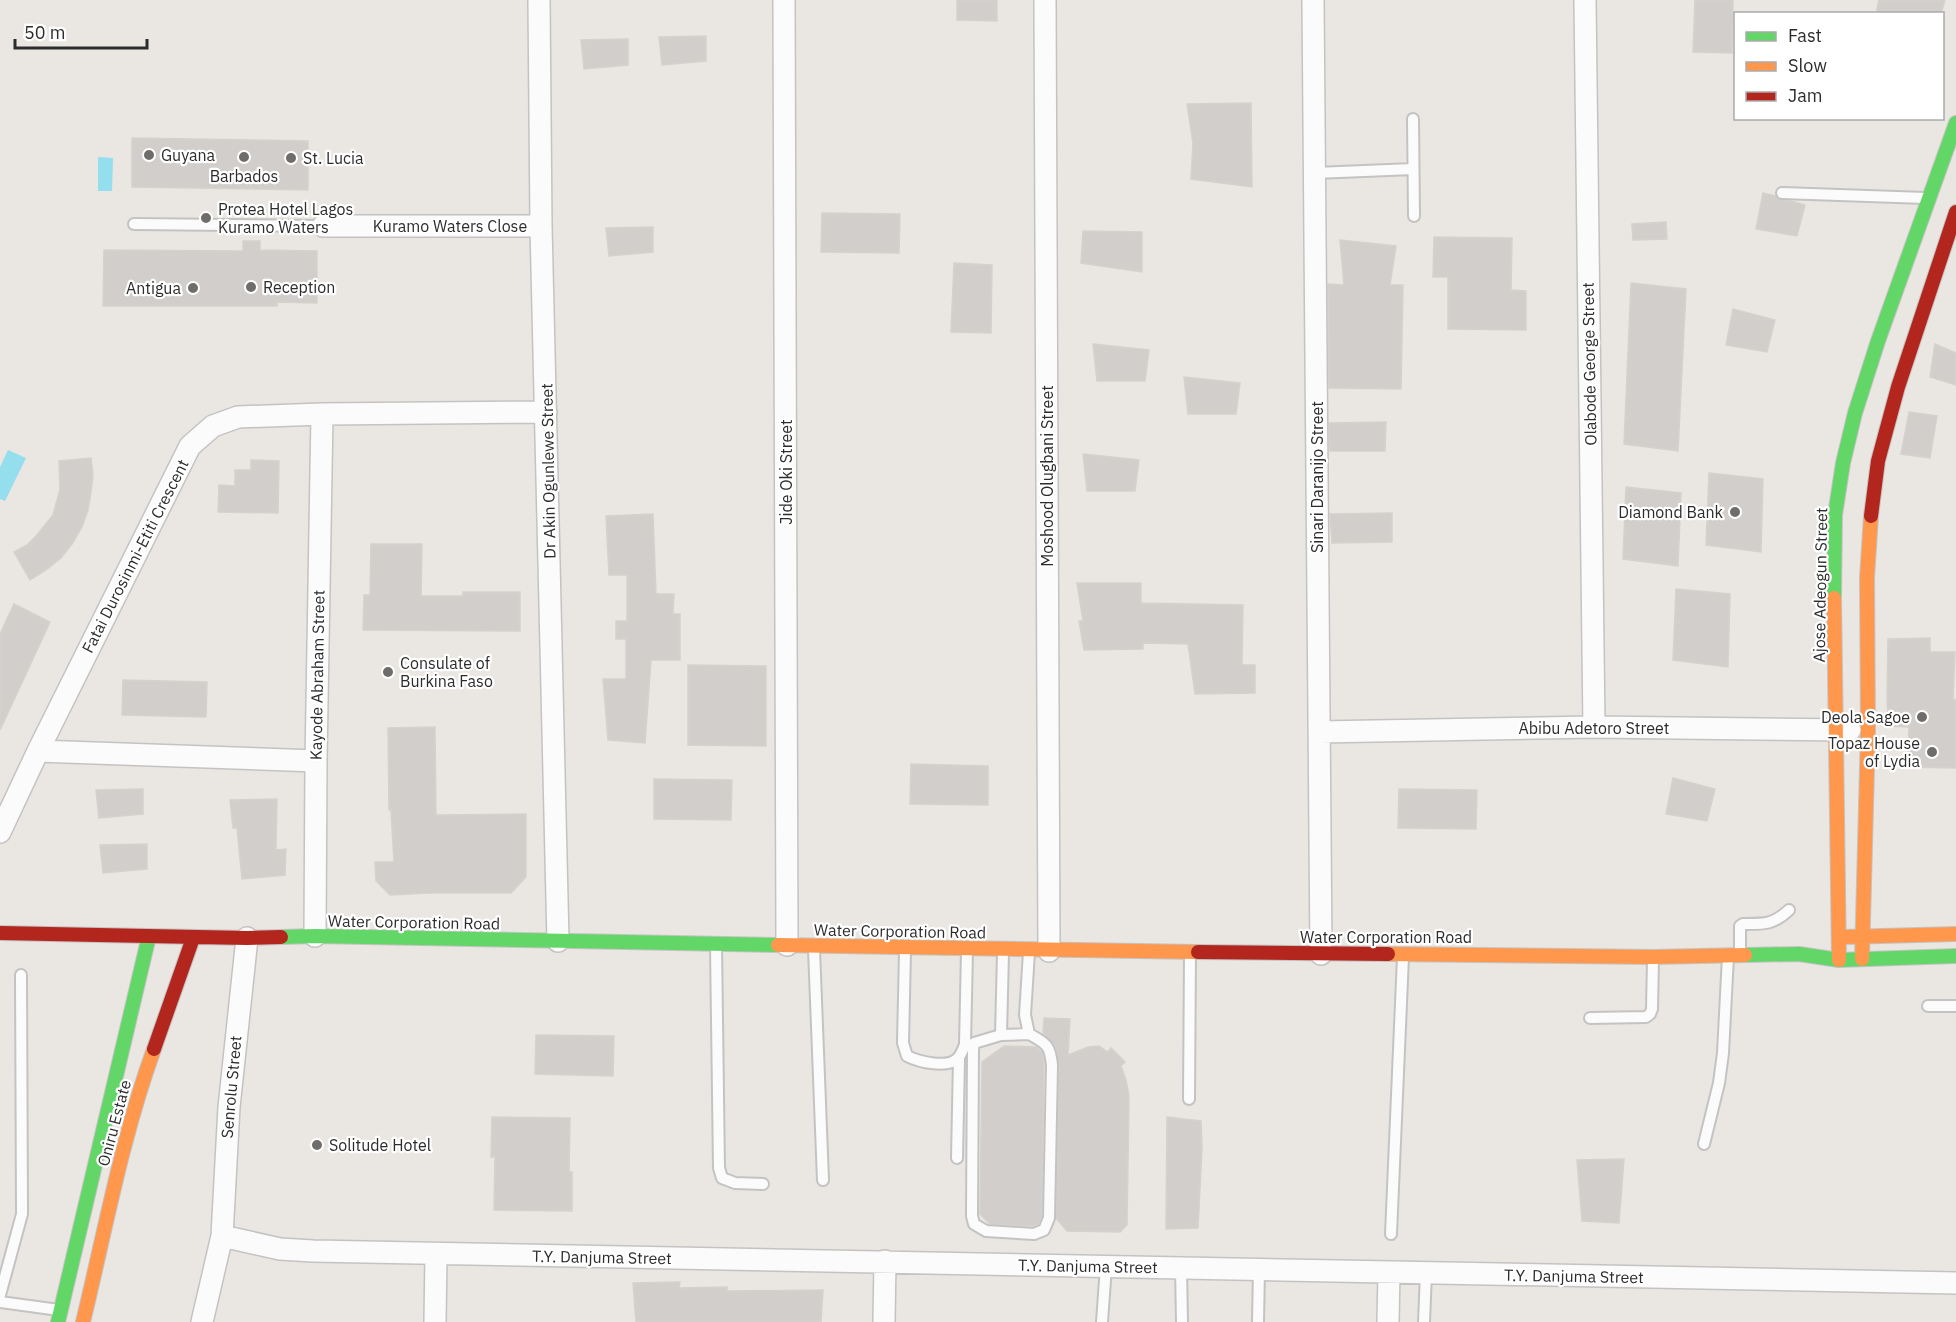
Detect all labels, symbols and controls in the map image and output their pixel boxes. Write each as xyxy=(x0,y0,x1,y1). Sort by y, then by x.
scale bar xyxy=(15,12,147,50)
legend xyxy=(1734,12,1944,120)
text: 50 m xyxy=(24,21,66,44)
text: Fast xyxy=(1788,24,1822,47)
text: Slow xyxy=(1788,54,1827,77)
text: Jam xyxy=(1788,84,1823,107)
place label: Guyana xyxy=(161,145,216,165)
marker: Guyana xyxy=(142,148,156,162)
place label: St. Lucia xyxy=(303,148,364,168)
marker: Barbados xyxy=(237,150,251,164)
marker: St. Lucia xyxy=(284,151,298,165)
place label: Barbados xyxy=(210,166,278,186)
place label: Protea Hotel Lagos Kuramo Waters xyxy=(218,199,353,237)
marker: Protea Hotel Lagos Kuramo Waters xyxy=(199,211,213,225)
street label: Kuramo Waters Close xyxy=(373,216,527,236)
place label: Reception xyxy=(263,277,335,297)
place label: Antigua xyxy=(126,278,181,298)
marker: Reception xyxy=(244,280,258,294)
marker: Antigua xyxy=(186,281,200,295)
street label: Olabode George Street xyxy=(1578,282,1600,446)
street label: Dr Akin Ogunlewe Street xyxy=(536,383,560,559)
street label: Moshood Olugbani Street xyxy=(1037,385,1057,567)
street label: Sinari Daranijo Street xyxy=(1307,401,1327,553)
street label: Jide Oki Street xyxy=(776,419,796,525)
street label: Fatai Durosinmi-Etiti Crescent xyxy=(77,456,193,656)
place label: Diamond Bank xyxy=(1618,502,1724,522)
marker: Diamond Bank xyxy=(1728,505,1742,519)
street label: Ajose Adeogun Street xyxy=(1809,507,1831,663)
street label: Kayode Abraham Street xyxy=(306,590,328,760)
place label: Consulate of Burkina Faso xyxy=(400,653,493,691)
marker: Consulate of Burkina Faso xyxy=(381,665,395,679)
place label: Deola Sagoe xyxy=(1821,707,1910,727)
marker: Deola Sagoe xyxy=(1915,710,1929,724)
street label: Abibu Adetoro Street xyxy=(1519,718,1669,738)
place label: Topaz House of Lydia xyxy=(1828,733,1920,771)
marker: Topaz House of Lydia xyxy=(1925,745,1939,759)
street label: Water Corporation Road xyxy=(328,910,500,934)
street label: Water Corporation Road xyxy=(814,919,986,943)
street label: Water Corporation Road xyxy=(1300,927,1472,947)
street label: Senrolu Street xyxy=(217,1035,245,1139)
street label: Oniru Estate xyxy=(93,1077,135,1168)
place label: Solitude Hotel xyxy=(329,1135,431,1155)
marker: Solitude Hotel xyxy=(310,1138,324,1152)
street label: T.Y. Danjuma Street xyxy=(532,1246,672,1268)
street label: T.Y. Danjuma Street xyxy=(1018,1255,1158,1277)
street label: T.Y. Danjuma Street xyxy=(1504,1265,1644,1287)

